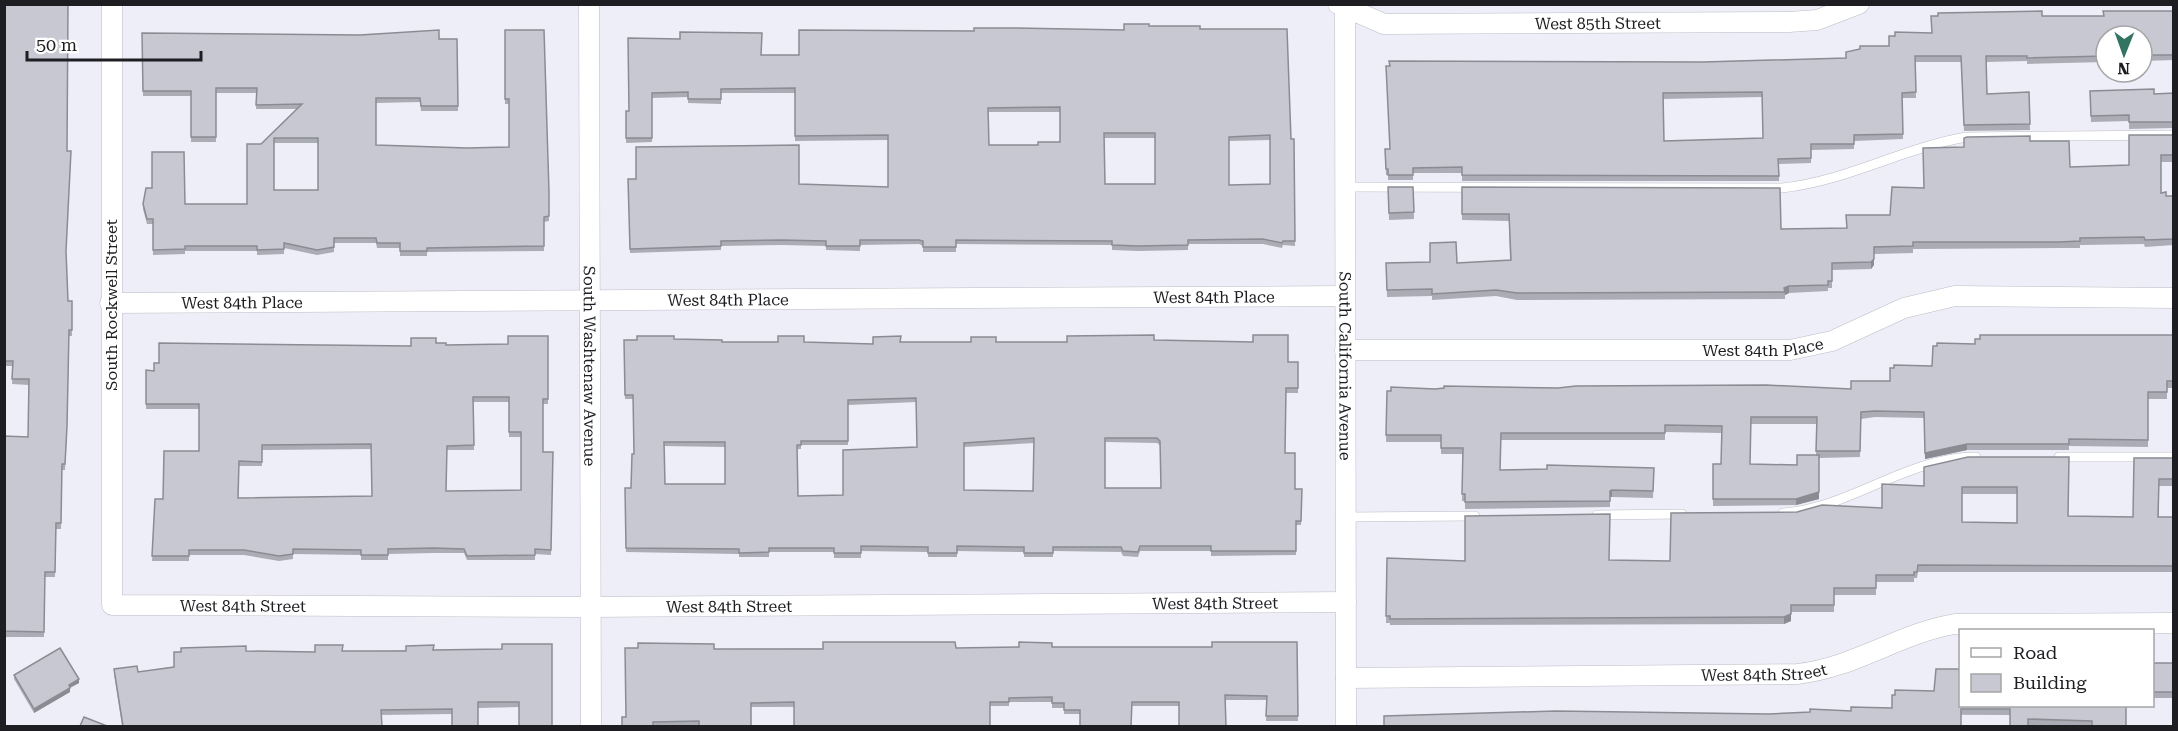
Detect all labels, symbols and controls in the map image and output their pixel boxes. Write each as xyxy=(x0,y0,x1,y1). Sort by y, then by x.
street label: West 85th Street xyxy=(1535,13,1661,33)
scale bar xyxy=(27,24,201,62)
north arrow xyxy=(2094,24,2154,84)
text: 50 m xyxy=(36,34,77,55)
text: N xyxy=(2117,59,2130,78)
street label: South Rockwell Street xyxy=(102,219,121,391)
street label: South Washtenaw Avenue xyxy=(580,266,600,467)
street label: South California Avenue xyxy=(1336,272,1355,461)
street label: West 84th Place xyxy=(1153,287,1275,307)
street label: West 84th Place xyxy=(667,290,789,309)
street label: West 84th Place xyxy=(181,292,303,312)
street label: West 84th Place xyxy=(1702,334,1825,360)
street label: West 84th Street xyxy=(1152,593,1278,613)
street label: West 84th Street xyxy=(180,596,306,615)
street label: West 84th Street xyxy=(666,596,792,616)
legend xyxy=(1959,629,2154,707)
text: Road xyxy=(2013,642,2058,663)
street label: West 84th Street xyxy=(1701,659,1829,684)
text: Building xyxy=(2013,672,2087,693)

